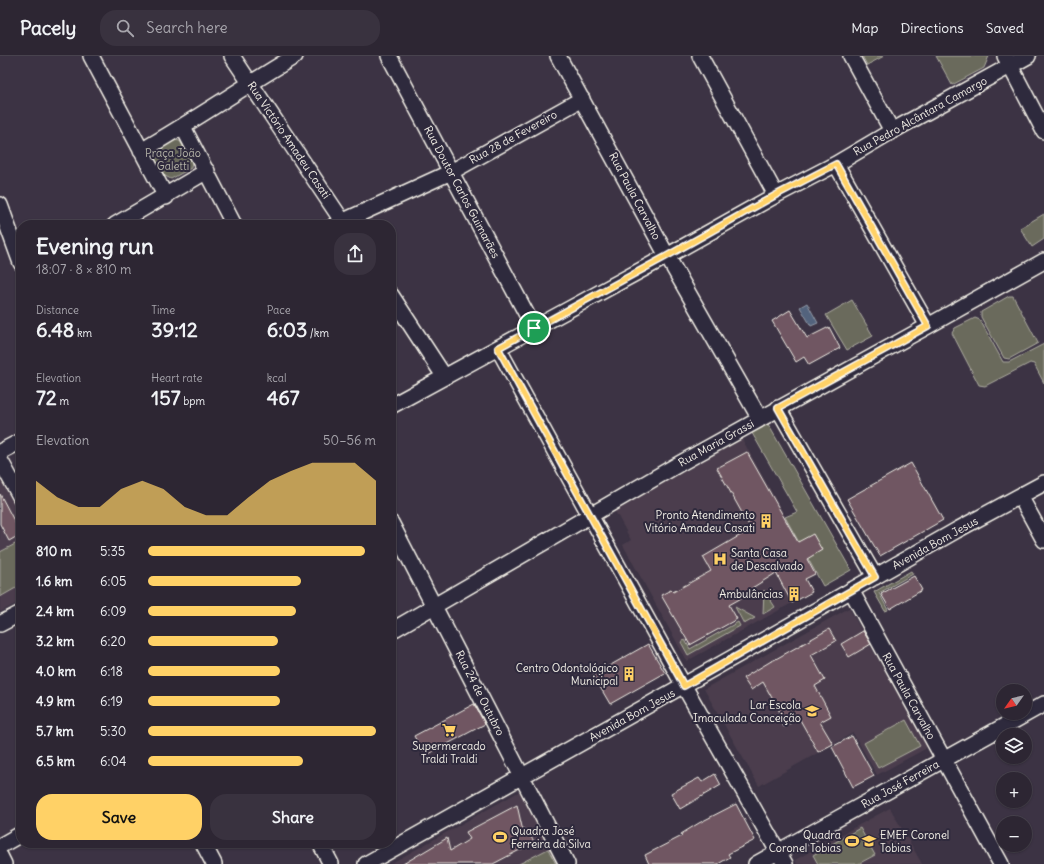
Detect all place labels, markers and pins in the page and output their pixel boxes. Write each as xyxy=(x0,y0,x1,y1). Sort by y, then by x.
pin xyxy=(517,311,551,345)
place label: Pronto Atendimento Vitório Amadeu Casati xyxy=(645,508,755,535)
building icon: Pronto Atendimento Vitório Amadeu Casati xyxy=(758,513,774,529)
place label: Santa Casa de Descalvado xyxy=(731,546,803,573)
hospital icon: Santa Casa de Descalvado xyxy=(712,551,728,567)
building icon: Ambulâncias xyxy=(786,586,802,602)
place label: Ambulâncias xyxy=(719,587,783,601)
place label: Centro Odontológico Municipal xyxy=(516,661,618,688)
building icon: Centro Odontológico Municipal xyxy=(621,666,637,682)
place label: Lar Escola Imaculada Conceição xyxy=(693,698,801,725)
school or university icon: Lar Escola Imaculada Conceição xyxy=(804,703,820,719)
supermarket icon: Supermercado Traldi Traldi xyxy=(441,722,457,738)
place label: Supermercado Traldi Traldi xyxy=(412,739,486,766)
place label: Quadra José Ferreira da Silva xyxy=(511,824,591,851)
place label: Quadra Coronel Tobias xyxy=(769,828,841,855)
place label: EMEF Coronel Tobias xyxy=(880,828,949,855)
sports icon: Quadra José Ferreira da Silva xyxy=(492,829,508,845)
sports icon: Quadra Coronel Tobias xyxy=(844,833,860,849)
school or university icon: EMEF Coronel Tobias xyxy=(861,833,877,849)

